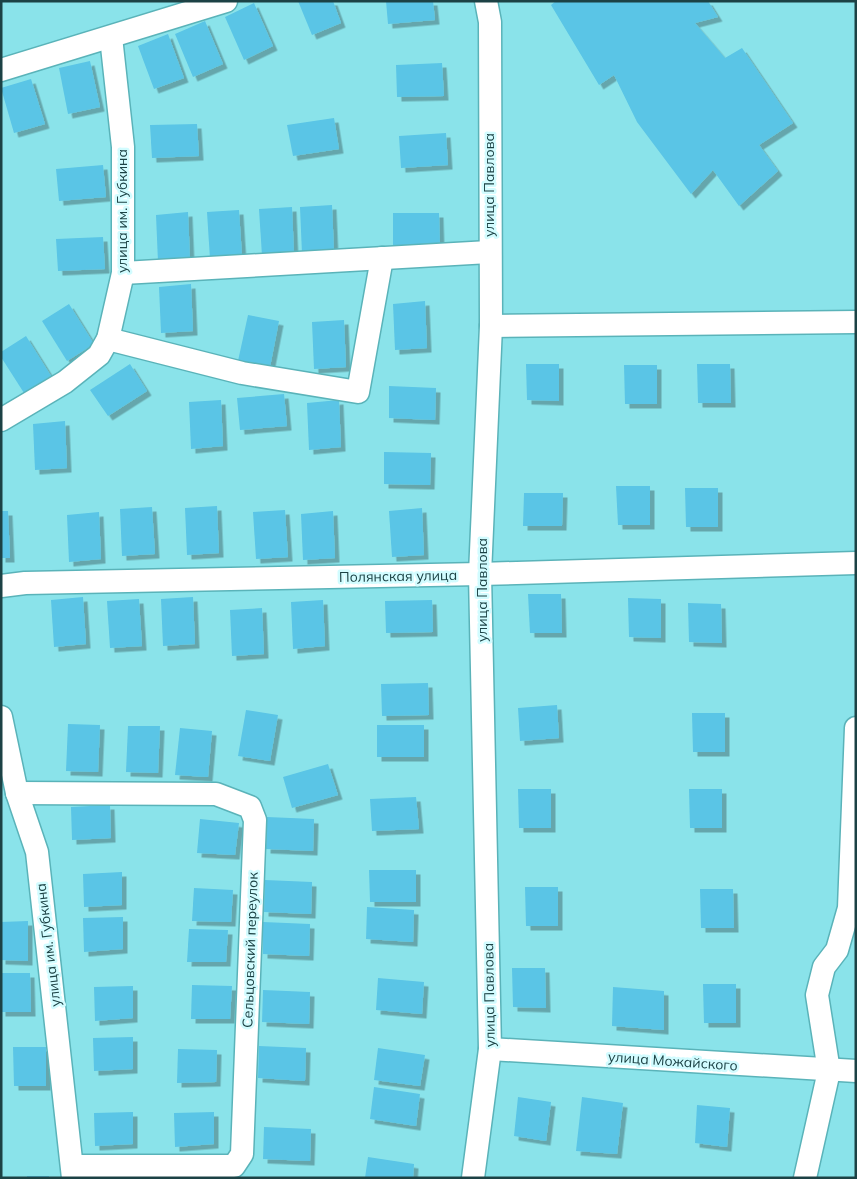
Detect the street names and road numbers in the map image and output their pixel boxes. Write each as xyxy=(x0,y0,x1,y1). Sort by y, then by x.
street label: улица Павлова xyxy=(480,133,498,237)
street label: улица им. Губкина xyxy=(113,149,131,273)
street label: улица Павлова xyxy=(473,538,491,642)
street label: Полянская улица xyxy=(339,566,457,586)
street label: Сельцовский переулок xyxy=(238,871,262,1028)
street label: улица им. Губкина xyxy=(32,882,64,1008)
street label: улица Павлова xyxy=(479,943,499,1047)
street label: улица Можайского xyxy=(608,1047,738,1075)

